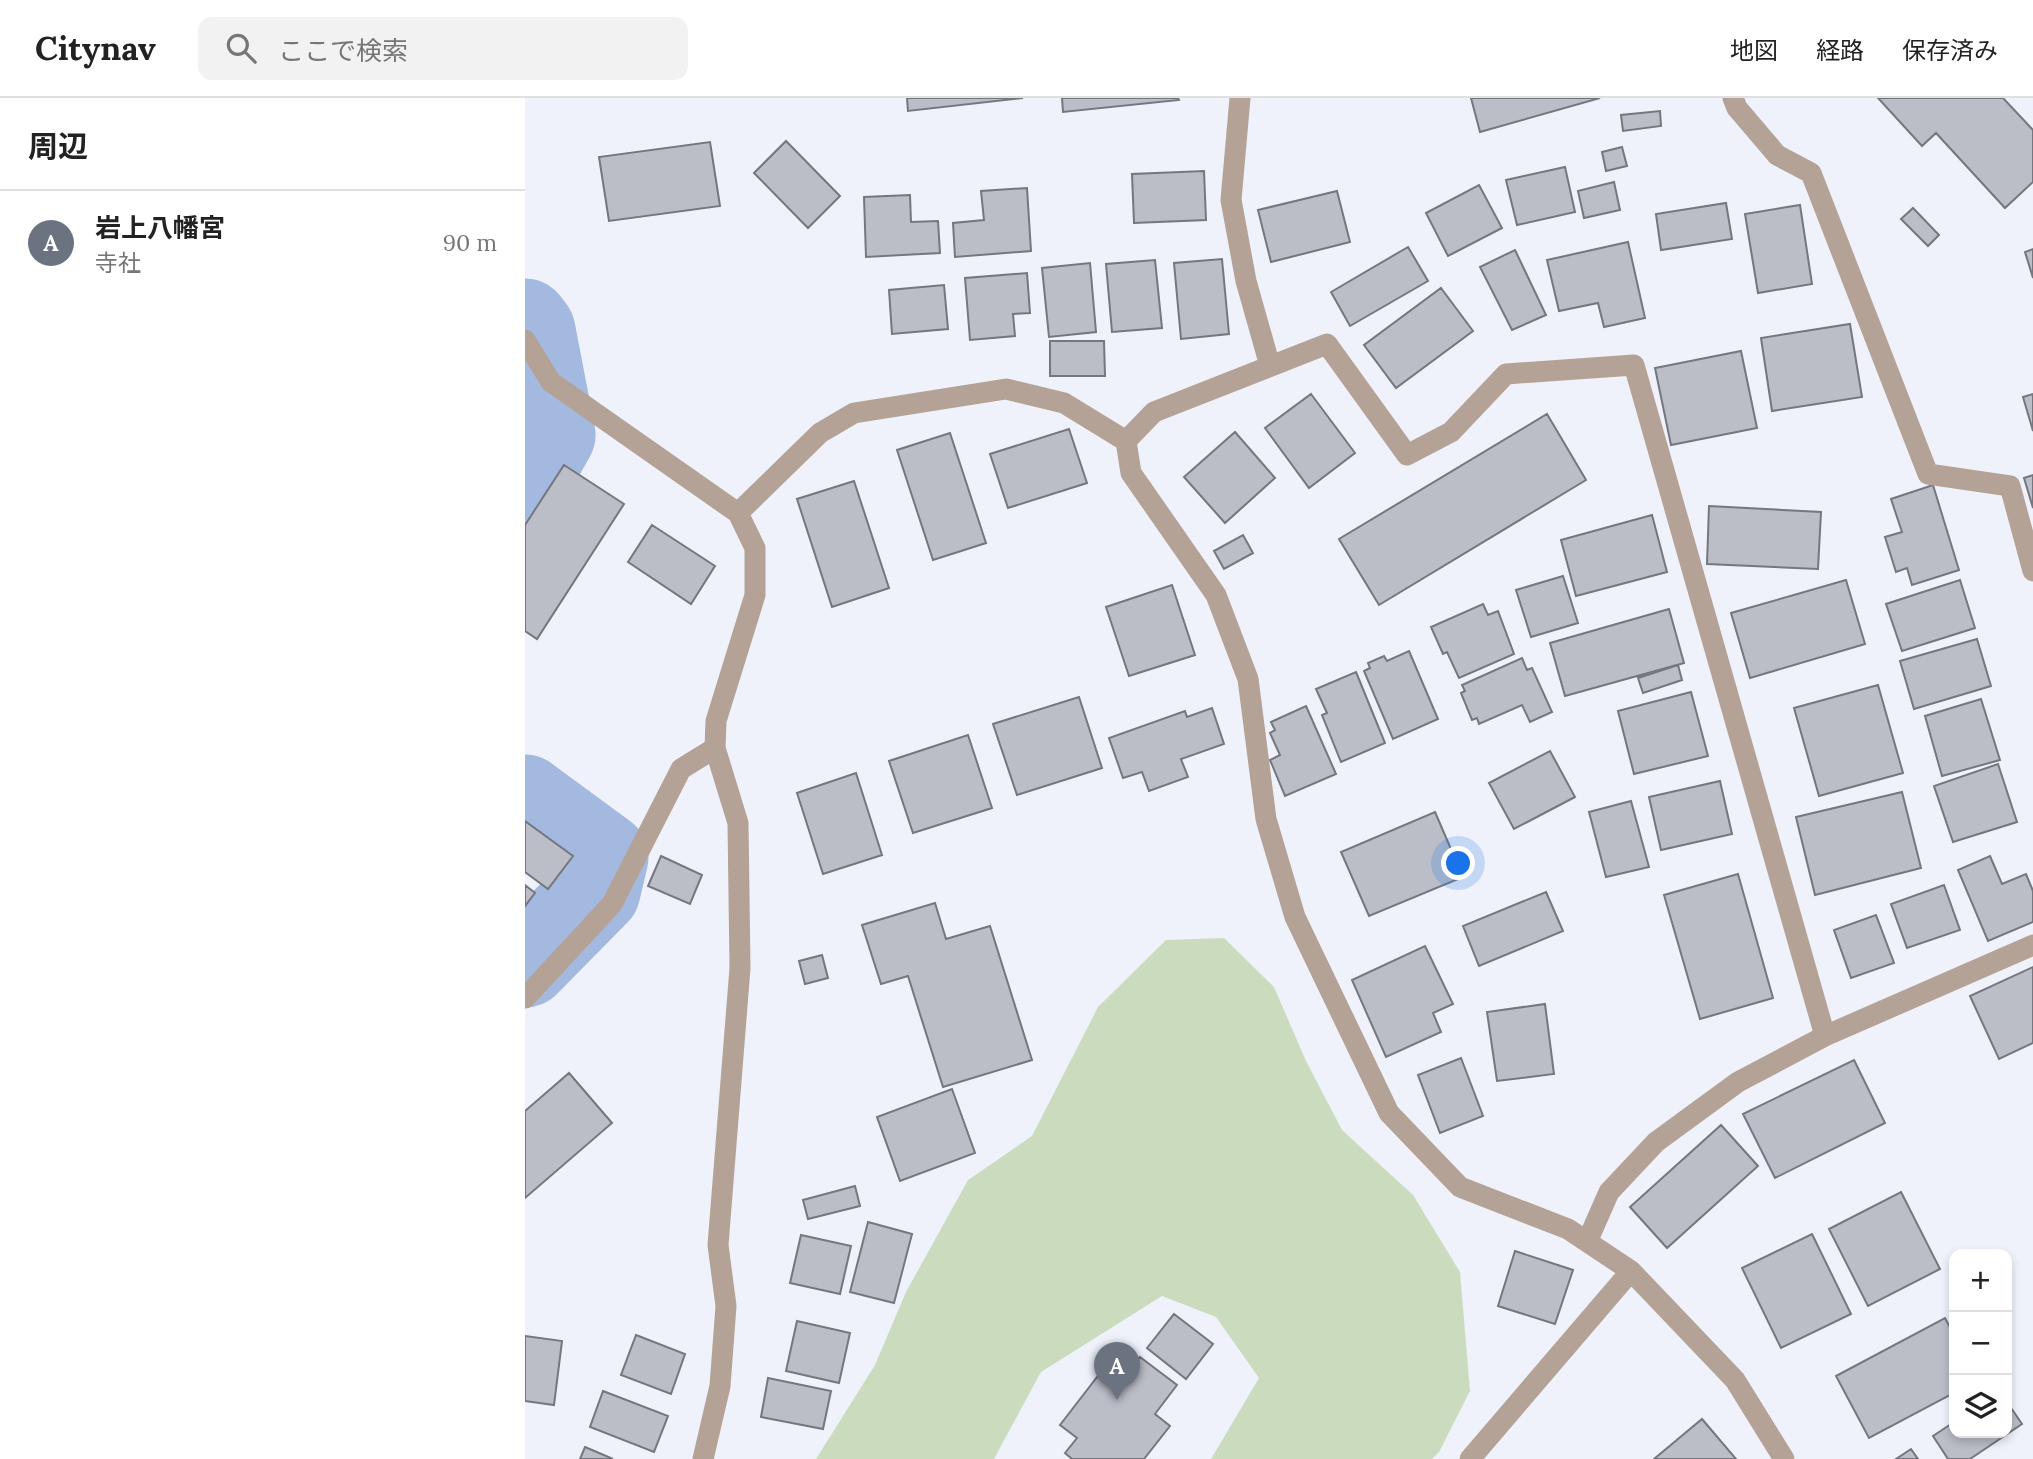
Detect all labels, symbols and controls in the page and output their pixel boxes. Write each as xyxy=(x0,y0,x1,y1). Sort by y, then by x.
search box xyxy=(198,17,688,80)
text: Citynav xyxy=(35,27,156,69)
icon: search xyxy=(222,29,260,67)
text: ここで検索 xyxy=(278,34,408,67)
text: 地図 xyxy=(1730,35,1778,66)
text: 経路 xyxy=(1816,35,1864,66)
text: 保存済み xyxy=(1902,35,1998,66)
text: 周辺 xyxy=(28,127,88,165)
text: 岩上八幡宮 xyxy=(95,211,225,244)
text: A xyxy=(43,228,59,257)
text: 90 m xyxy=(443,228,497,257)
text: 寺社 xyxy=(95,248,141,277)
your location xyxy=(1441,846,1475,880)
map controls xyxy=(1949,1249,2012,1438)
button: + xyxy=(1949,1249,2012,1312)
button: − xyxy=(1949,1312,2012,1375)
pin: A xyxy=(1094,1342,1140,1400)
button: layers xyxy=(1949,1375,2012,1438)

